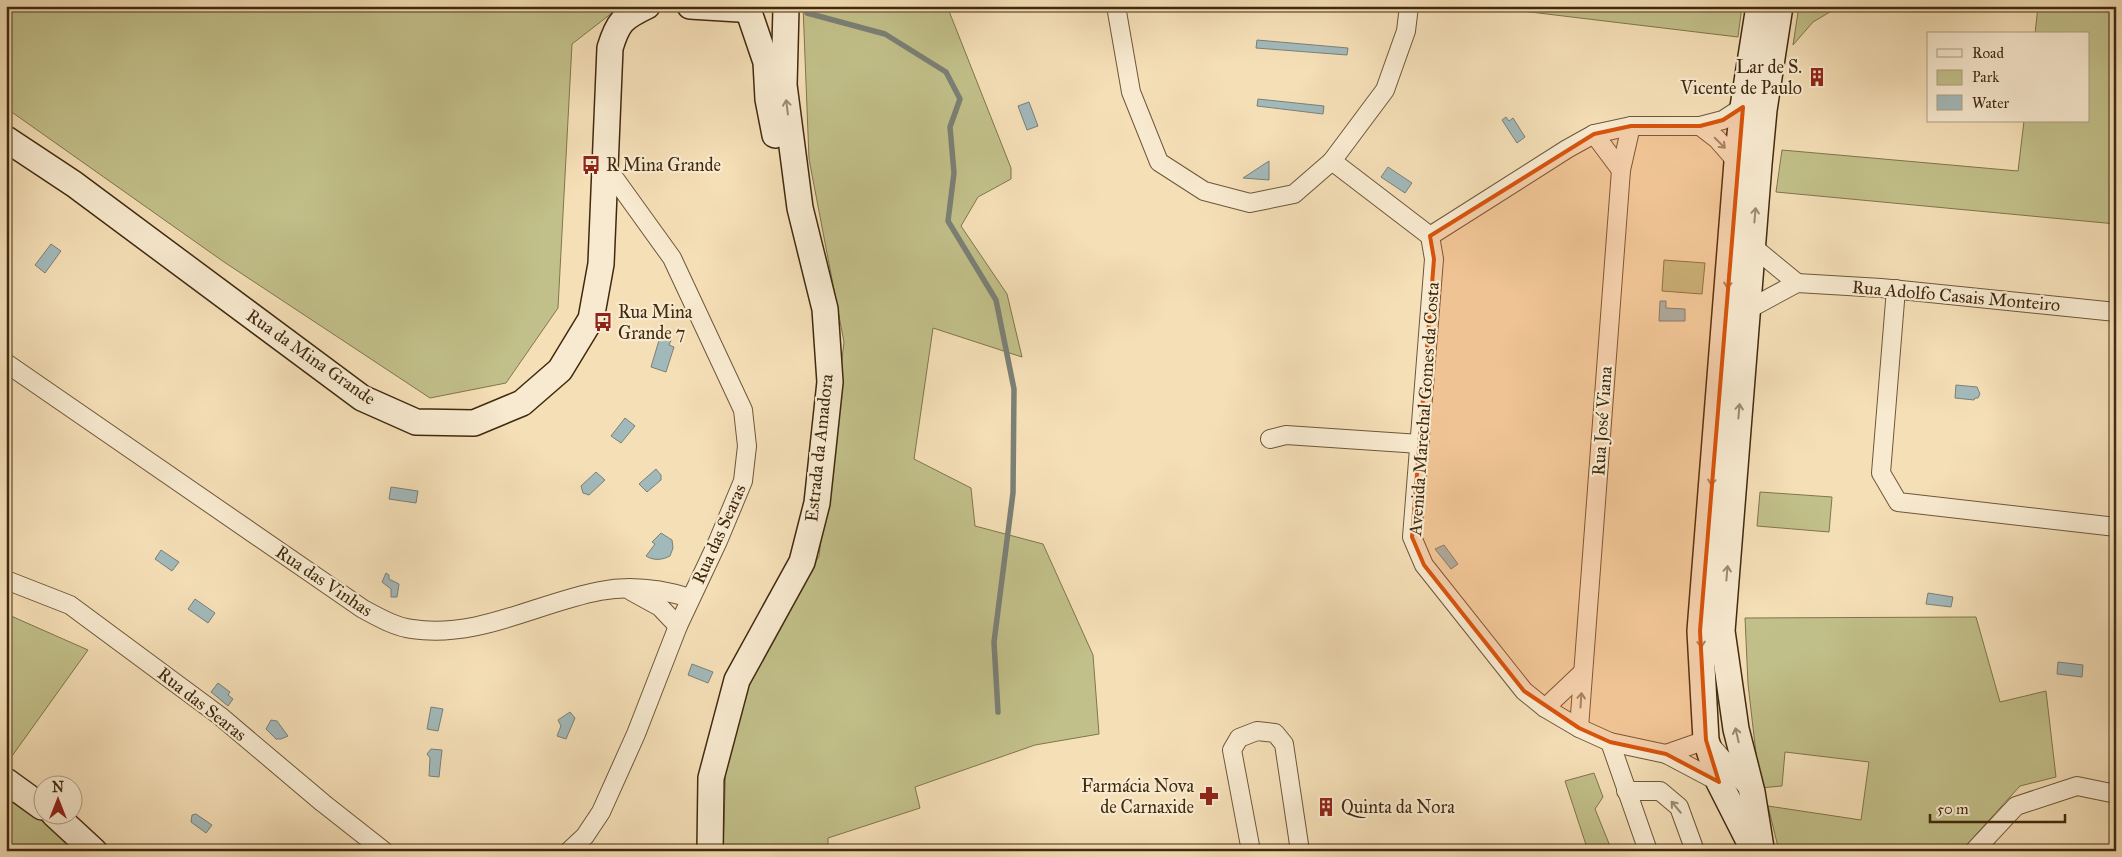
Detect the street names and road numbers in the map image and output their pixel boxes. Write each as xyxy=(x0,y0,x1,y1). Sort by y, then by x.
street label: Rua Adolfo Casais Monteiro xyxy=(1851,276,2061,316)
street label: Avenida Marechal Gomes da Costa xyxy=(1404,281,1444,538)
street label: Rua da Mina Grande xyxy=(242,304,380,410)
street label: Rua José Viana xyxy=(1587,365,1618,477)
street label: Estrada da Amadora xyxy=(800,373,838,523)
street label: Rua das Searas xyxy=(687,481,751,587)
street label: Rua das Vinhas xyxy=(271,541,377,621)
street label: Rua das Searas xyxy=(153,662,251,746)

